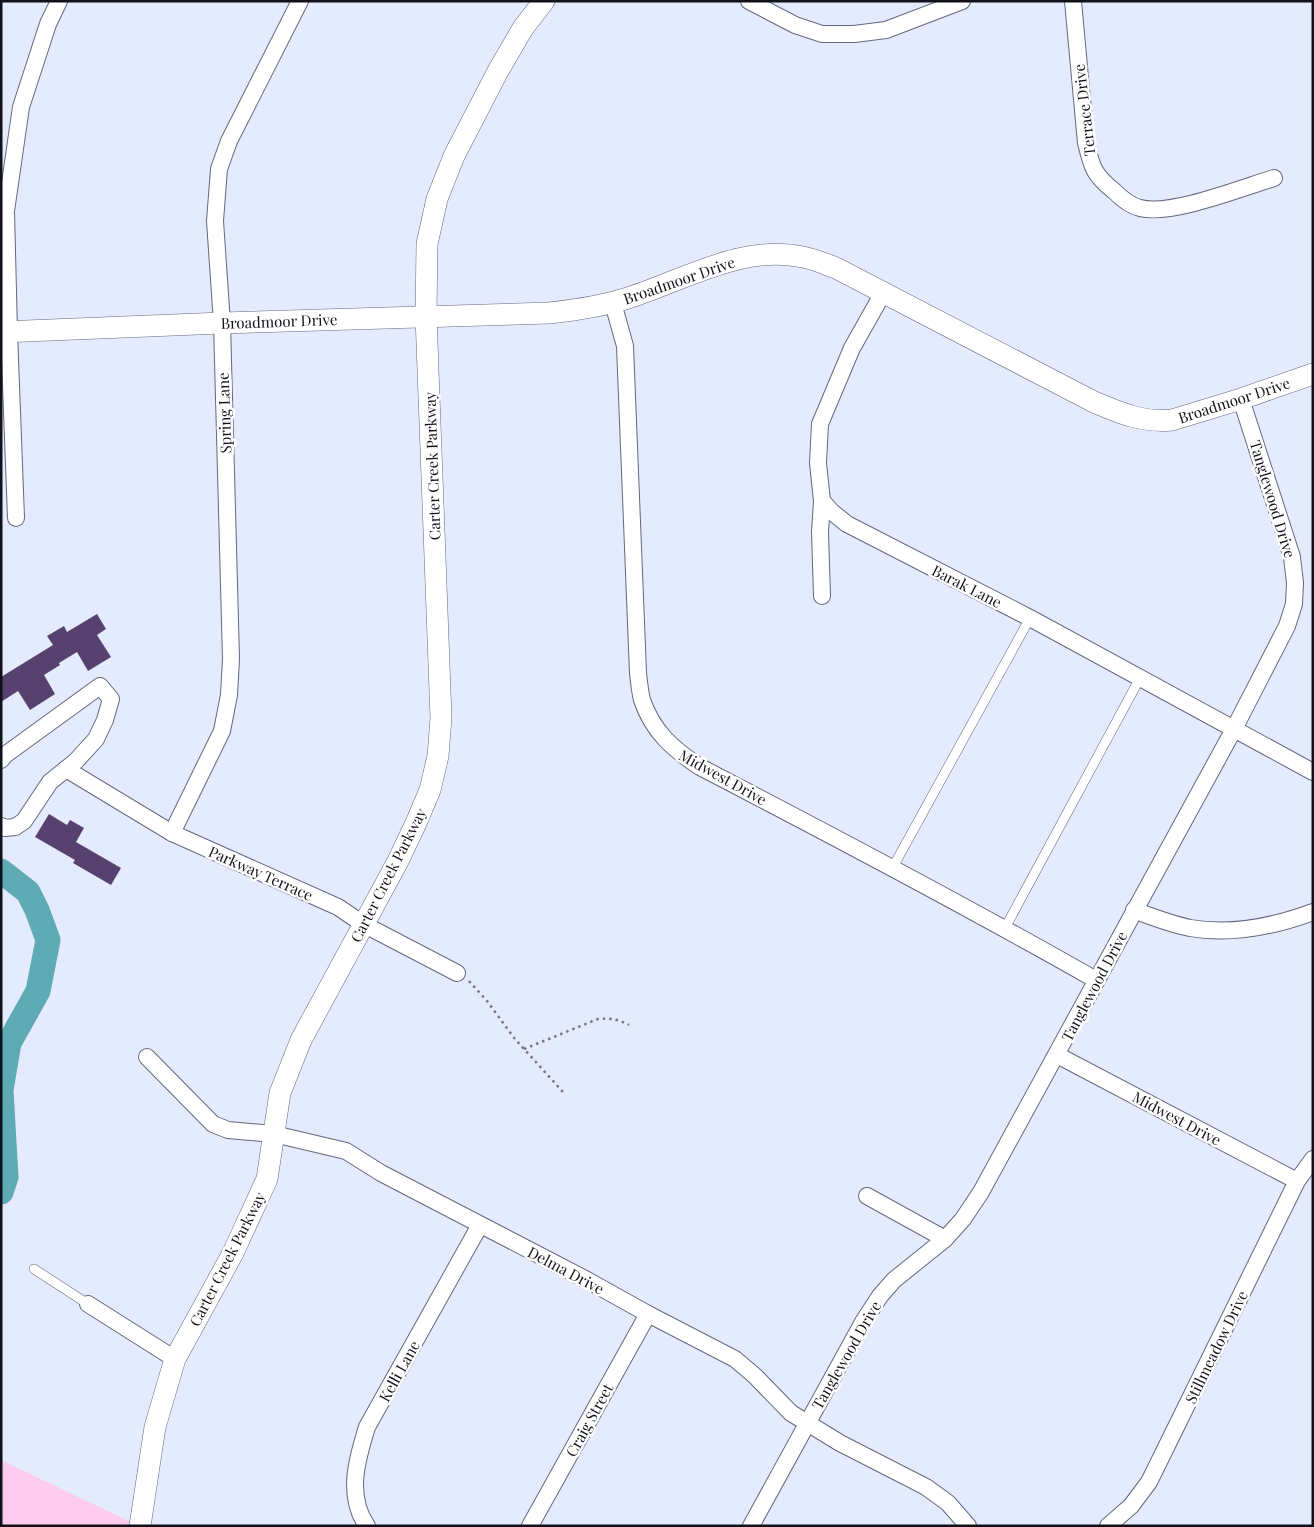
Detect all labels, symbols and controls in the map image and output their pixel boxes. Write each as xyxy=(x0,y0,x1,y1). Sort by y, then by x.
street label: Terrace Drive xyxy=(1068,63,1100,157)
street label: Broadmoor Drive xyxy=(621,252,737,308)
street label: Broadmoor Drive xyxy=(220,309,338,333)
street label: Spring Lane xyxy=(213,372,235,454)
street label: Broadmoor Drive xyxy=(1175,372,1293,428)
street label: Carter Creek Parkway xyxy=(419,391,445,540)
street label: Tanglewood Drive xyxy=(1246,438,1300,560)
street label: Barak Lane xyxy=(929,560,1005,612)
street label: Midwest Drive xyxy=(676,745,770,809)
street label: Carter Creek Parkway xyxy=(345,804,431,946)
street label: Parkway Terrace xyxy=(206,841,316,905)
street label: Tanglewood Drive xyxy=(1057,927,1131,1045)
street label: Midwest Drive xyxy=(1129,1086,1225,1150)
street label: Carter Creek Parkway xyxy=(184,1188,270,1330)
street label: Delma Drive xyxy=(524,1242,608,1298)
street label: Stillmeadow Drive xyxy=(1180,1287,1252,1407)
street label: Tanglewood Drive xyxy=(807,1297,885,1413)
street label: Kelli Lane xyxy=(374,1337,424,1405)
street label: Craig Street xyxy=(561,1379,618,1460)

